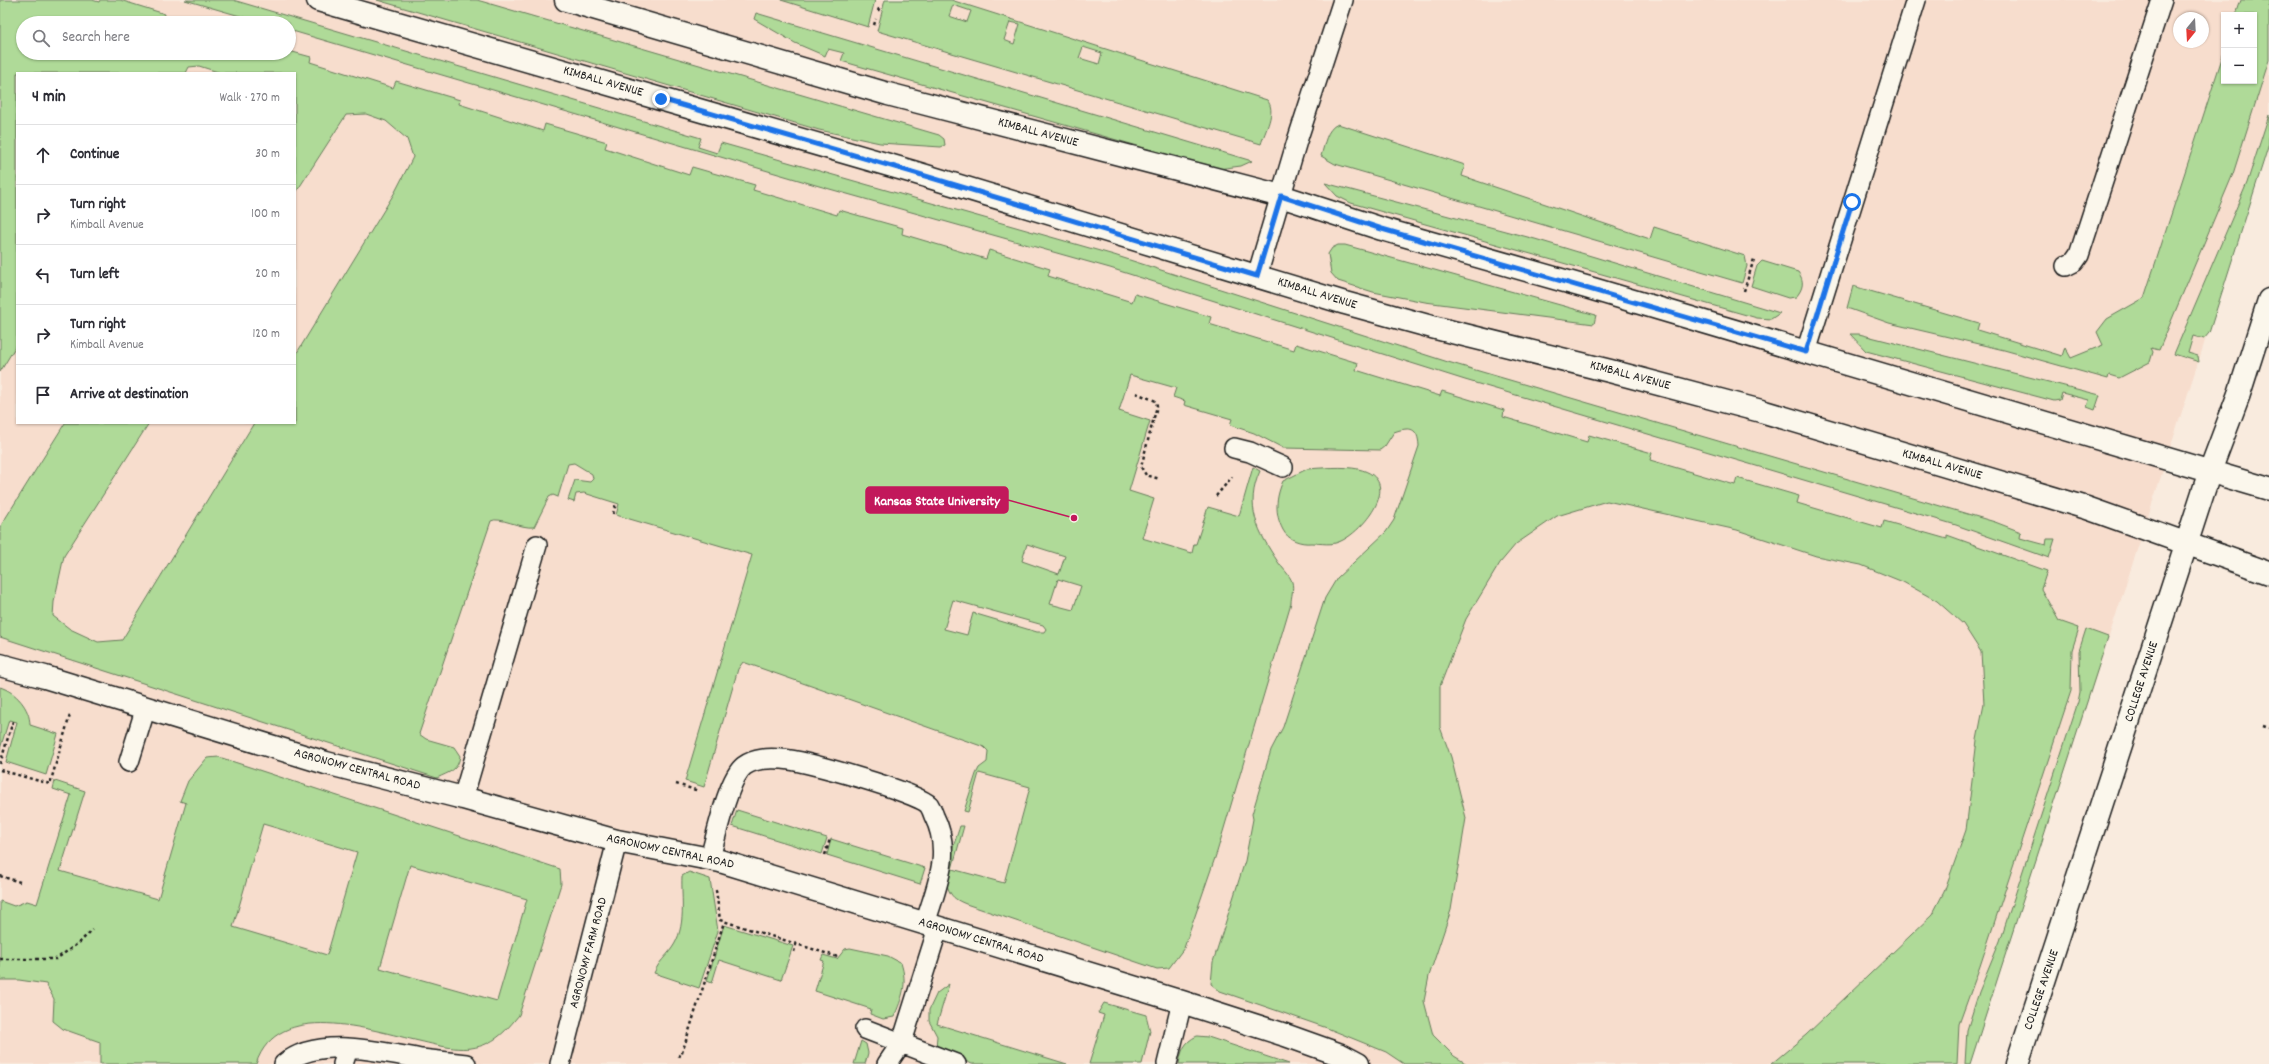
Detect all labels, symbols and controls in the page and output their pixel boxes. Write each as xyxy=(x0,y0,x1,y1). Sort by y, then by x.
north arrow xyxy=(2173,12,2209,48)
map controls xyxy=(2221,12,2257,84)
button: + xyxy=(2221,12,2257,48)
search box xyxy=(16,16,296,60)
icon: search xyxy=(30,27,52,49)
text: Search here xyxy=(62,27,130,49)
button: − xyxy=(2221,48,2257,84)
street label: KIMBALL AVENUE xyxy=(561,62,645,103)
text: 4 min xyxy=(32,86,66,110)
text: Walk · 270 m xyxy=(219,89,280,108)
route end xyxy=(652,90,670,108)
street label: KIMBALL AVENUE xyxy=(996,113,1080,153)
icon: ahead xyxy=(32,144,54,166)
text: Continue xyxy=(70,144,119,166)
text: 30 m xyxy=(255,145,280,164)
route start xyxy=(1843,193,1861,211)
text: Turn right xyxy=(70,194,126,216)
icon: right xyxy=(32,204,54,226)
text: 100 m xyxy=(251,205,280,224)
text: Kimball Avenue xyxy=(70,216,144,235)
icon: left xyxy=(32,264,54,286)
text: Turn left xyxy=(70,264,119,286)
text: 20 m xyxy=(255,265,280,284)
street label: KIMBALL AVENUE xyxy=(1275,273,1359,315)
text: Turn right xyxy=(70,314,126,336)
icon: right xyxy=(32,324,54,346)
text: 120 m xyxy=(252,325,280,344)
text: Kimball Avenue xyxy=(70,336,144,355)
street label: KIMBALL AVENUE xyxy=(1588,356,1672,396)
icon: arrive xyxy=(32,384,54,406)
text: Arrive at destination xyxy=(70,384,188,406)
street label: KIMBALL AVENUE xyxy=(1900,445,1984,486)
callout: Kansas State University xyxy=(866,487,1008,513)
text: Kansas State University xyxy=(874,492,1001,512)
street label: COLLEGE AVENUE xyxy=(2120,639,2164,725)
street label: AGRONOMY CENTRAL ROAD xyxy=(292,744,423,796)
street label: AGRONOMY CENTRAL ROAD xyxy=(604,829,736,875)
street label: AGRONOMY FARM ROAD xyxy=(565,895,613,1011)
street label: AGRONOMY CENTRAL ROAD xyxy=(916,913,1046,969)
street label: COLLEGE AVENUE xyxy=(2019,947,2065,1033)

